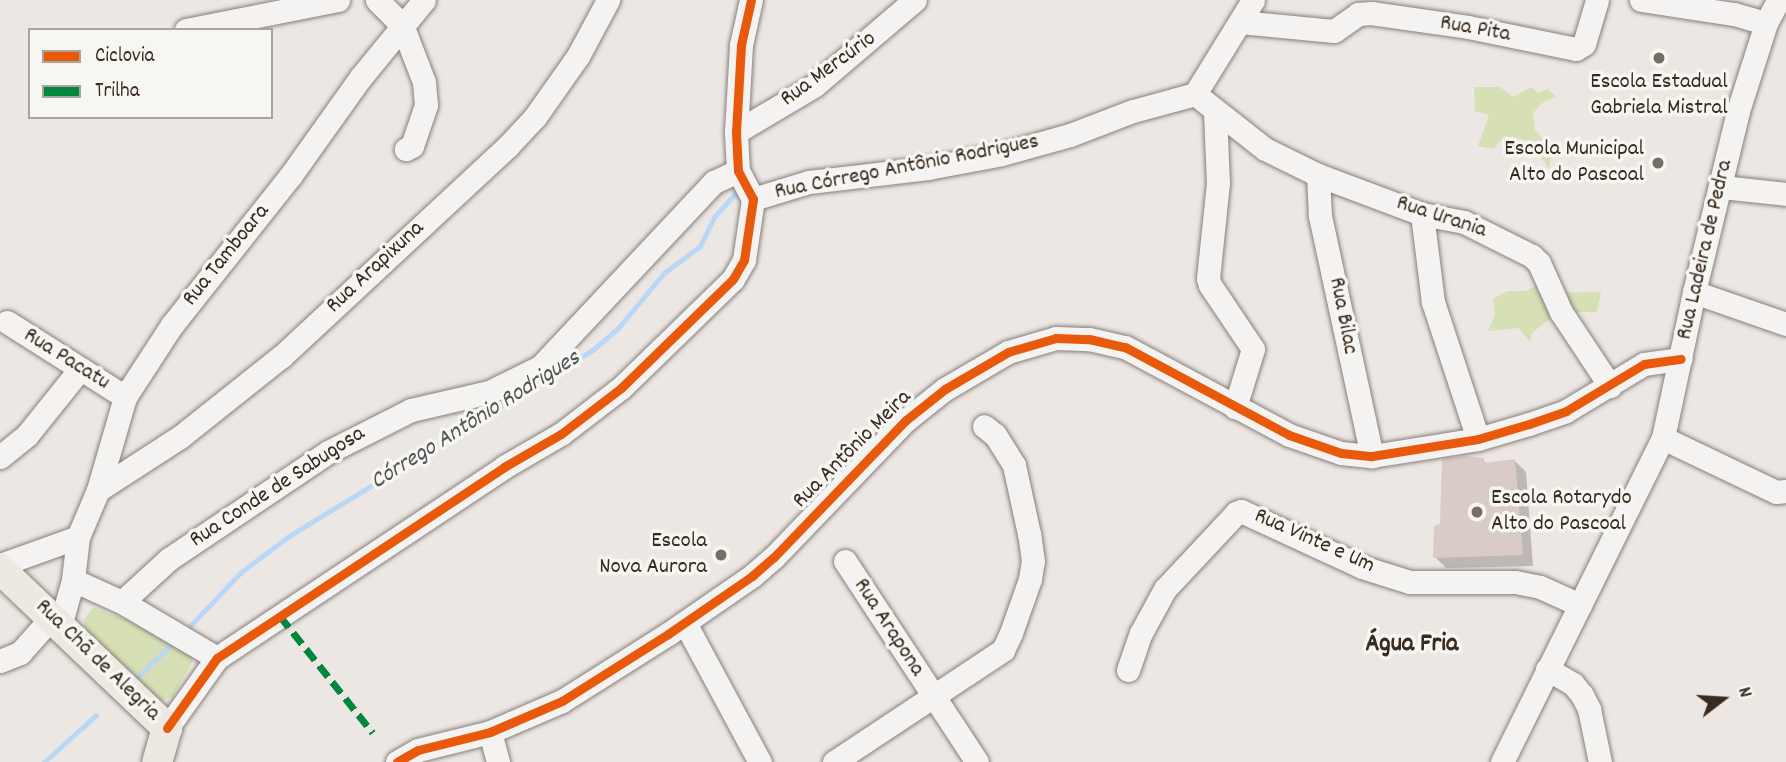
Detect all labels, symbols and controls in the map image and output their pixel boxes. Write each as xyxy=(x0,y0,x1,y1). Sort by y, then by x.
street label: Rua Pita xyxy=(1438,10,1512,50)
street label: Rua Mercúrio xyxy=(776,26,882,114)
legend xyxy=(28,28,273,119)
text: Ciclovia xyxy=(95,42,154,72)
marker: Escola Estadual Gabriela Mistral xyxy=(1651,50,1667,66)
place label: Escola Estadual Gabriela Mistral xyxy=(1590,69,1728,123)
text: Trilha xyxy=(95,77,140,107)
street label: Rua Córrego Antônio Rodrigues xyxy=(773,129,1041,207)
place label: Escola Municipal Alto do Pascoal xyxy=(1504,136,1644,190)
marker: Escola Municipal Alto do Pascoal xyxy=(1650,155,1666,171)
street label: Rua Ladeira de Pedra xyxy=(1672,157,1740,343)
street label: Rua Urania xyxy=(1392,190,1490,246)
street label: Rua Tamboara xyxy=(177,199,277,313)
street label: Rua Arapixuna xyxy=(321,216,431,320)
street label: Rua Bilac xyxy=(1321,275,1363,357)
street label: Rua Pacatu xyxy=(18,323,114,397)
water label: Córrego Antônio Rodrigues xyxy=(366,345,586,497)
street label: Rua Antônio Meira xyxy=(788,385,918,515)
street label: Rua Conde de Sabugosa xyxy=(185,421,371,555)
place label: Escola Rotarydo Alto do Pascoal xyxy=(1491,485,1632,539)
street label: Rua Vinte e Um xyxy=(1249,503,1379,581)
marker: Escola Rotarydo Alto do Pascoal xyxy=(1469,504,1485,520)
place label: Escola Nova Aurora xyxy=(599,528,707,582)
marker: Escola Nova Aurora xyxy=(713,547,729,563)
street label: Rua Arapona xyxy=(846,574,930,682)
street label: Rua Chã de Alegria xyxy=(29,594,165,728)
district label: Água Fria xyxy=(1366,629,1458,661)
north arrow xyxy=(1688,664,1758,734)
text: N xyxy=(1729,684,1758,701)

